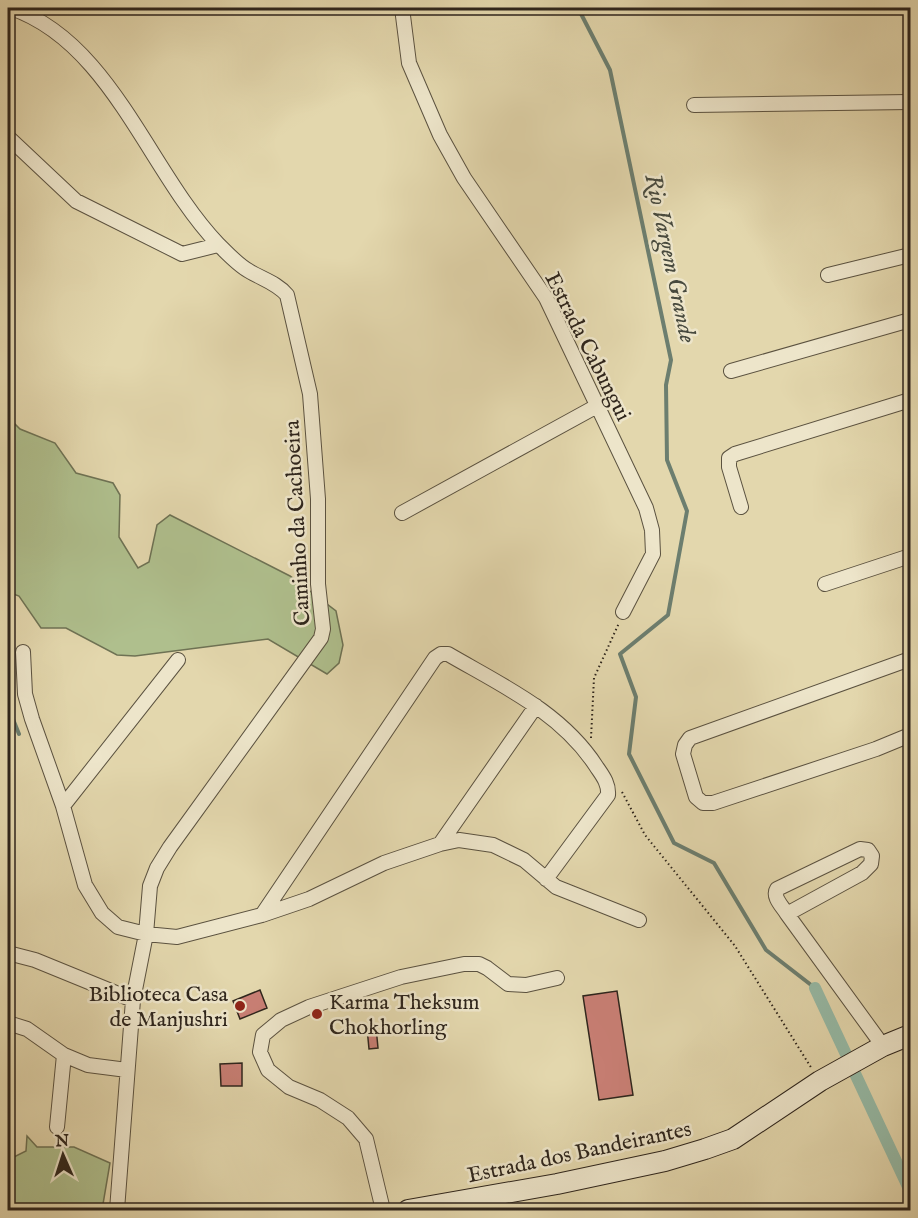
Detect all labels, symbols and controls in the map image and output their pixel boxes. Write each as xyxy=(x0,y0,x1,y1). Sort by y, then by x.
water label: Rio Vargem Grande xyxy=(636,171,703,346)
street label: Estrada Cabungui xyxy=(538,268,637,426)
street label: Caminho da Cachoeira xyxy=(279,419,317,626)
place label: Biblioteca Casa de Manjushri xyxy=(88,981,228,1034)
place label: Karma Theksum Chokhorling xyxy=(329,989,480,1042)
marker: Biblioteca Casa de Manjushri xyxy=(233,999,247,1013)
marker: Karma Theksum Chokhorling xyxy=(310,1007,324,1021)
street label: Estrada dos Bandeirantes xyxy=(465,1116,694,1190)
north arrow xyxy=(33,1125,93,1185)
text: N xyxy=(54,1132,70,1152)

